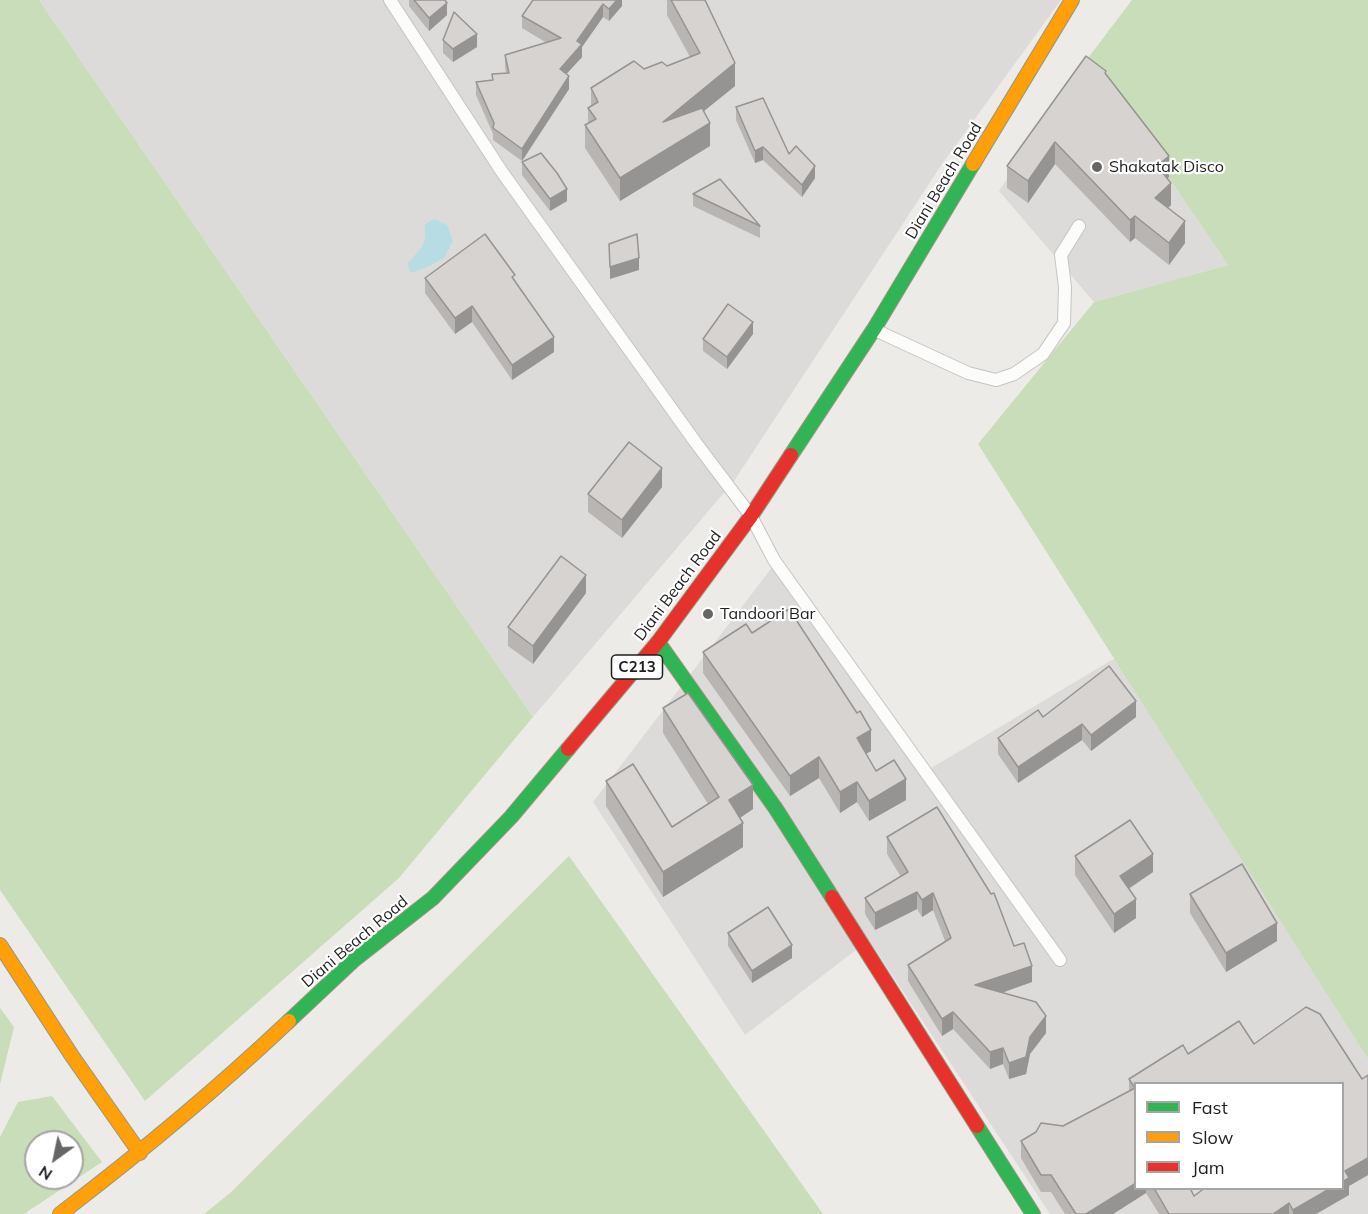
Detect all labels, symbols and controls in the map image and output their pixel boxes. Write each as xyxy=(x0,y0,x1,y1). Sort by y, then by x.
street label: Diani Beach Road xyxy=(902,119,986,243)
place label: Shakatak Disco xyxy=(1109,157,1224,177)
marker: Shakatak Disco xyxy=(1090,160,1104,174)
street label: Diani Beach Road xyxy=(630,527,726,645)
place label: Tandoori Bar xyxy=(720,604,815,624)
marker: Tandoori Bar xyxy=(701,607,715,621)
road number: C213 xyxy=(612,655,662,679)
street label: Diani Beach Road xyxy=(298,892,412,992)
legend xyxy=(1134,1082,1344,1190)
text: Fast xyxy=(1192,1096,1228,1119)
text: Slow xyxy=(1192,1126,1233,1149)
north arrow xyxy=(24,1130,84,1190)
text: Jam xyxy=(1192,1156,1225,1179)
text: N xyxy=(35,1162,56,1185)

